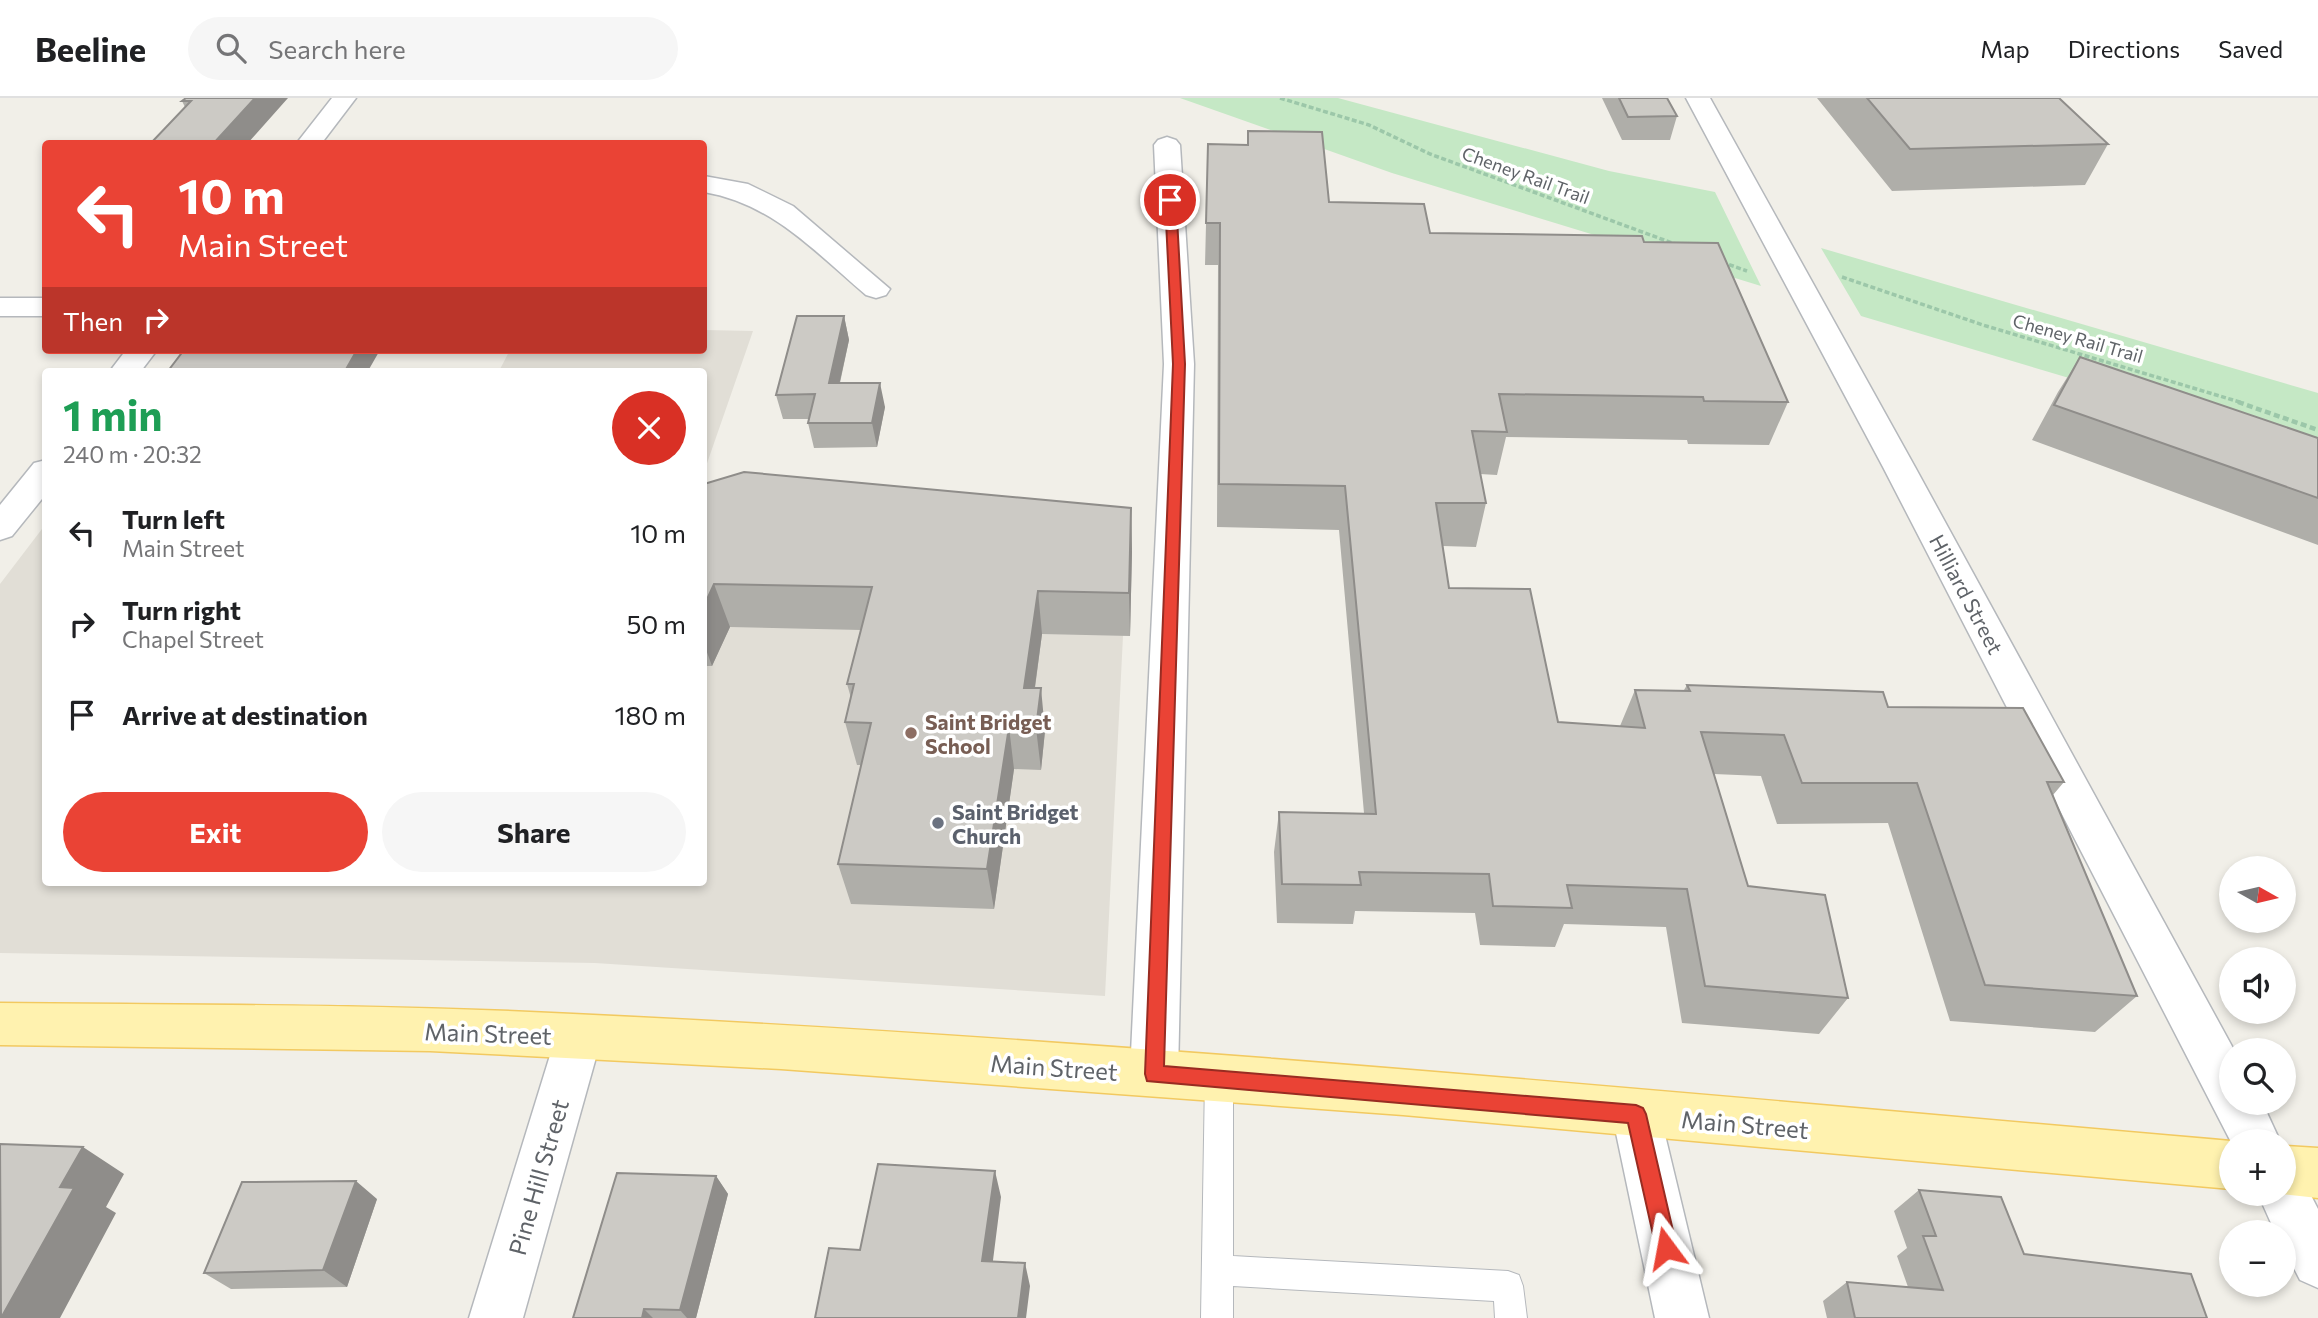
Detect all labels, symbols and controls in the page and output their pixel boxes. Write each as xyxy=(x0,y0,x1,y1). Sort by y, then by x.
search box xyxy=(188,17,678,80)
text: Beeline xyxy=(35,28,146,69)
icon: search xyxy=(212,29,250,67)
text: Search here xyxy=(268,33,406,64)
text: Map xyxy=(1980,34,2030,63)
text: Directions xyxy=(2068,34,2180,63)
text: Saved xyxy=(2218,34,2283,63)
street label: Cheney Rail Trail xyxy=(1459,142,1593,208)
text: 10 m xyxy=(178,164,285,224)
icon: left xyxy=(63,168,154,259)
pin xyxy=(1140,170,1200,230)
icon: arrive xyxy=(1151,181,1189,219)
text: Main Street xyxy=(178,224,348,264)
icon: right xyxy=(137,301,175,339)
text: Then xyxy=(63,305,123,336)
street label: Cheney Rail Trail xyxy=(2010,309,2146,367)
text: 1 min xyxy=(63,388,163,440)
button: close xyxy=(612,391,686,465)
text: 240 m · 20:32 xyxy=(63,440,202,468)
text: Turn left xyxy=(122,503,225,534)
icon: left xyxy=(63,514,101,552)
text: 10 m xyxy=(630,517,686,548)
street label: Hilliard Street xyxy=(1925,530,2009,658)
text: Main Street xyxy=(122,534,244,562)
text: Turn right xyxy=(122,594,241,625)
icon: right xyxy=(63,605,101,643)
text: 50 m xyxy=(626,608,686,639)
text: Chapel Street xyxy=(122,625,264,653)
icon: arrive xyxy=(63,696,101,734)
text: Arrive at destination xyxy=(122,699,368,730)
text: 180 m xyxy=(614,699,686,730)
place label: Saint Bridget School xyxy=(925,709,1052,758)
marker: Saint Bridget School xyxy=(903,725,919,741)
button: Exit xyxy=(63,792,368,872)
button: Share xyxy=(382,792,686,872)
place label: Saint Bridget Church xyxy=(952,799,1079,848)
marker: Saint Bridget Church xyxy=(930,815,946,831)
north arrow xyxy=(2219,856,2296,933)
map controls xyxy=(2219,856,2296,1297)
button: sound xyxy=(2219,947,2296,1024)
street label: Main Street xyxy=(424,1016,552,1050)
button: search xyxy=(2219,1038,2296,1115)
street label: Main Street xyxy=(989,1048,1119,1086)
street label: Pine Hill Street xyxy=(502,1095,574,1258)
street label: Main Street xyxy=(1680,1104,1810,1144)
button: + xyxy=(2219,1129,2296,1206)
position arrow xyxy=(1629,1211,1703,1285)
button: − xyxy=(2219,1220,2296,1297)

